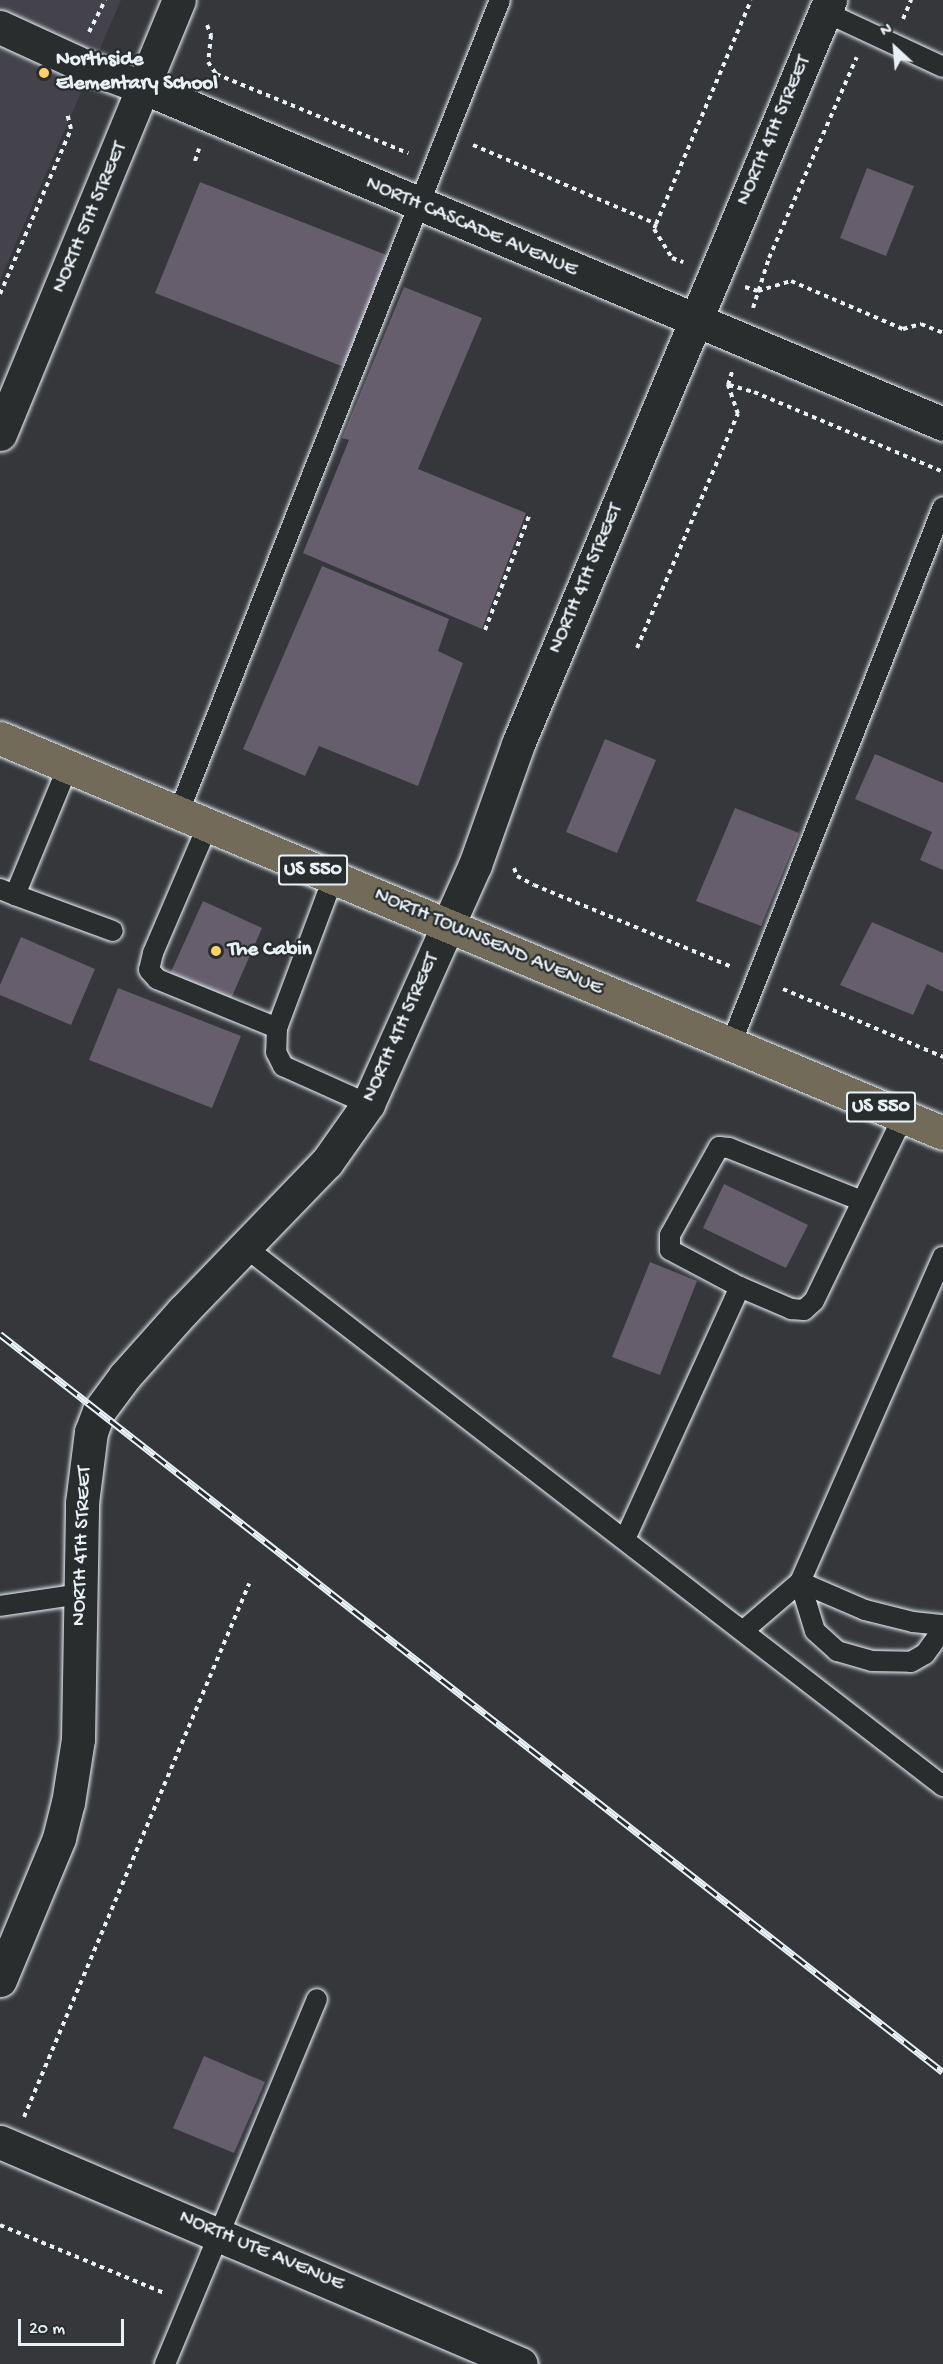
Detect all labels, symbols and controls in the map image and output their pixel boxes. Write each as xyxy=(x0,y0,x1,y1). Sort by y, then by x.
north arrow xyxy=(865,18,925,78)
text: N xyxy=(878,21,896,42)
place label: Northside Elementary School xyxy=(56,48,218,98)
street label: NORTH 4TH STREET xyxy=(732,52,818,210)
marker: Northside Elementary School xyxy=(37,66,51,80)
street label: NORTH 5TH STREET xyxy=(48,139,134,297)
street label: NORTH CASCADE AVENUE xyxy=(361,172,581,284)
street label: NORTH 4TH STREET xyxy=(544,500,630,658)
road number: US 550 xyxy=(277,853,349,887)
street label: NORTH TOWNSEND AVENUE xyxy=(370,883,606,1003)
place label: The Cabin xyxy=(228,938,312,964)
marker: The Cabin xyxy=(209,944,223,958)
street label: NORTH 4TH STREET xyxy=(358,950,446,1106)
road number: US 550 xyxy=(845,1090,917,1124)
street label: NORTH 4TH STREET xyxy=(68,1465,98,1627)
street label: NORTH UTE AVENUE xyxy=(175,2206,347,2298)
scale bar xyxy=(21,2307,128,2345)
text: 20 m xyxy=(29,2319,65,2340)

